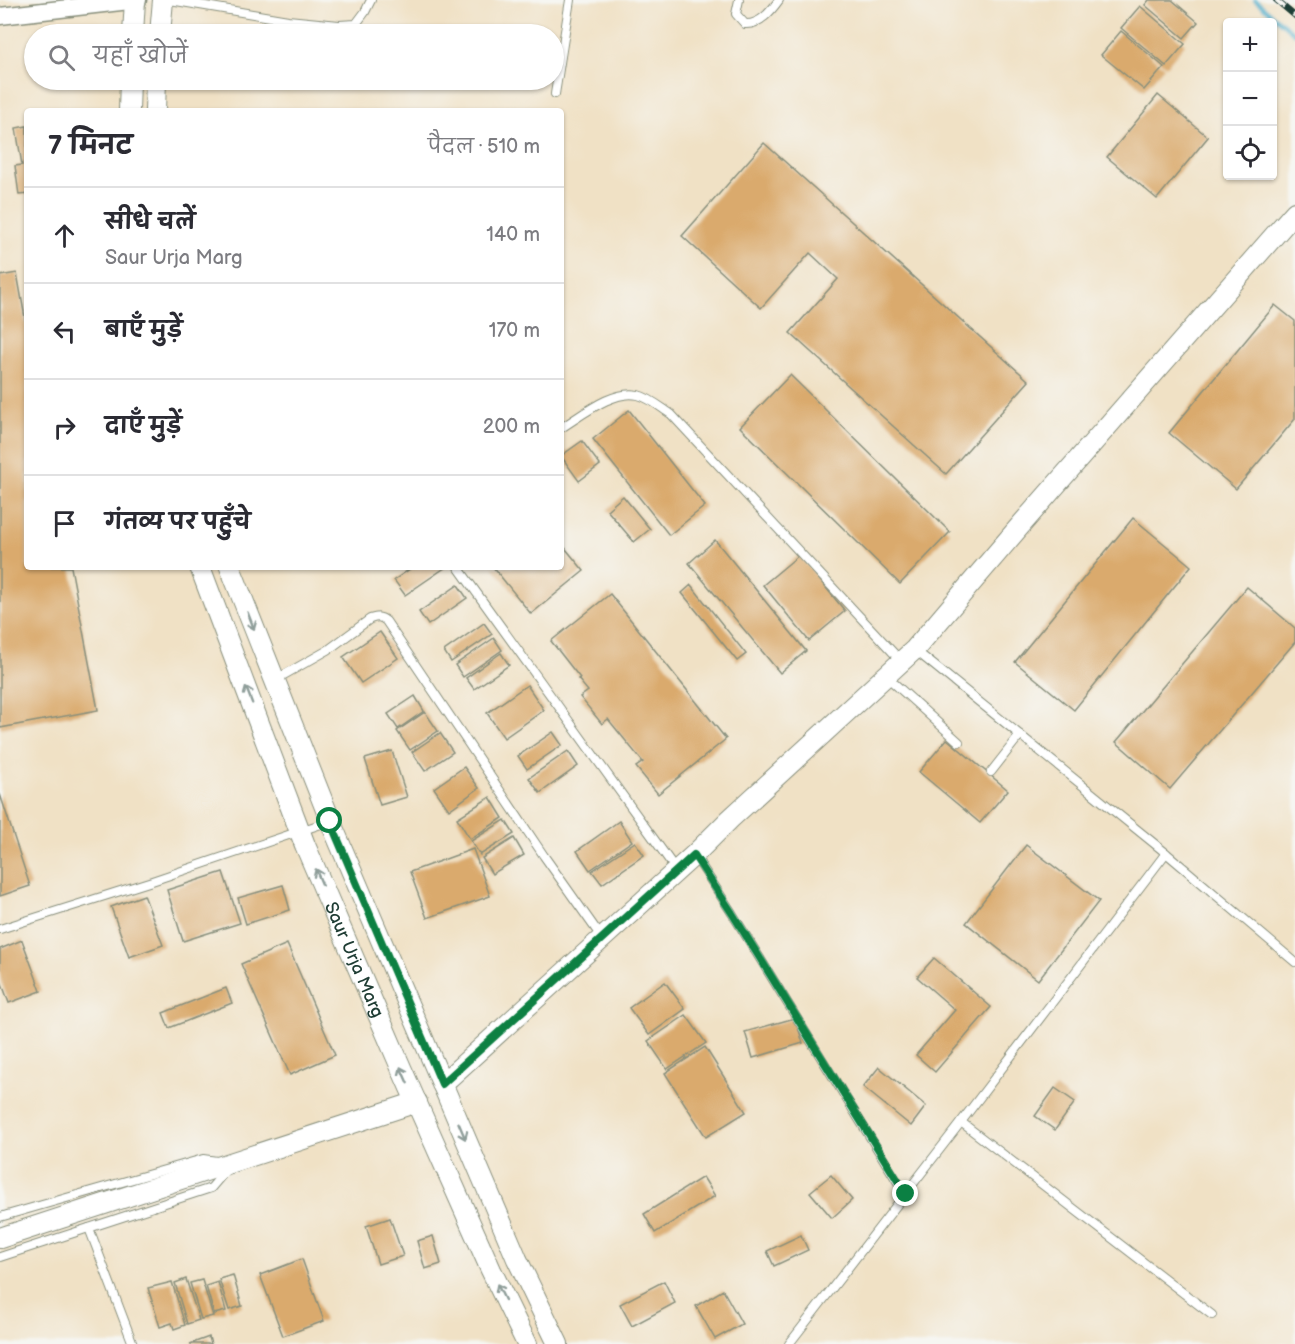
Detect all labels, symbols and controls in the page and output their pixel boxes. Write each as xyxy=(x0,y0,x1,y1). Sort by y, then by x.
map controls xyxy=(1223,18,1277,180)
button: + xyxy=(1223,18,1277,72)
search box xyxy=(24,24,564,90)
icon: search xyxy=(45,41,78,74)
text: यहाँ खोजें xyxy=(93,43,188,70)
button: − xyxy=(1223,72,1277,126)
button: locate xyxy=(1223,126,1277,180)
text: 7 मिनट xyxy=(48,131,132,162)
text: पैदल · 510 m xyxy=(428,135,540,159)
text: सीधे चलें xyxy=(105,209,195,236)
icon: ahead xyxy=(48,219,81,252)
text: 140 m xyxy=(486,223,540,247)
text: Saur Urja Marg xyxy=(105,246,242,270)
icon: left xyxy=(48,315,81,348)
text: बाएँ मुड़ें xyxy=(105,317,183,344)
text: 170 m xyxy=(489,319,540,343)
icon: right xyxy=(48,411,81,444)
text: दाएँ मुड़ें xyxy=(105,413,182,440)
text: 200 m xyxy=(483,415,540,439)
icon: arrive xyxy=(48,507,81,540)
text: गंतव्य पर पहुँचे xyxy=(105,509,251,536)
one-way arrow xyxy=(246,612,257,630)
one-way arrow xyxy=(243,686,254,705)
route start xyxy=(316,807,342,833)
one-way arrow xyxy=(313,868,324,887)
street label: Saur Urja Marg xyxy=(320,899,389,1021)
one-way arrow xyxy=(398,1067,410,1085)
one-way arrow xyxy=(457,1122,468,1140)
route end xyxy=(892,1180,918,1206)
one-way arrow xyxy=(495,1283,506,1301)

